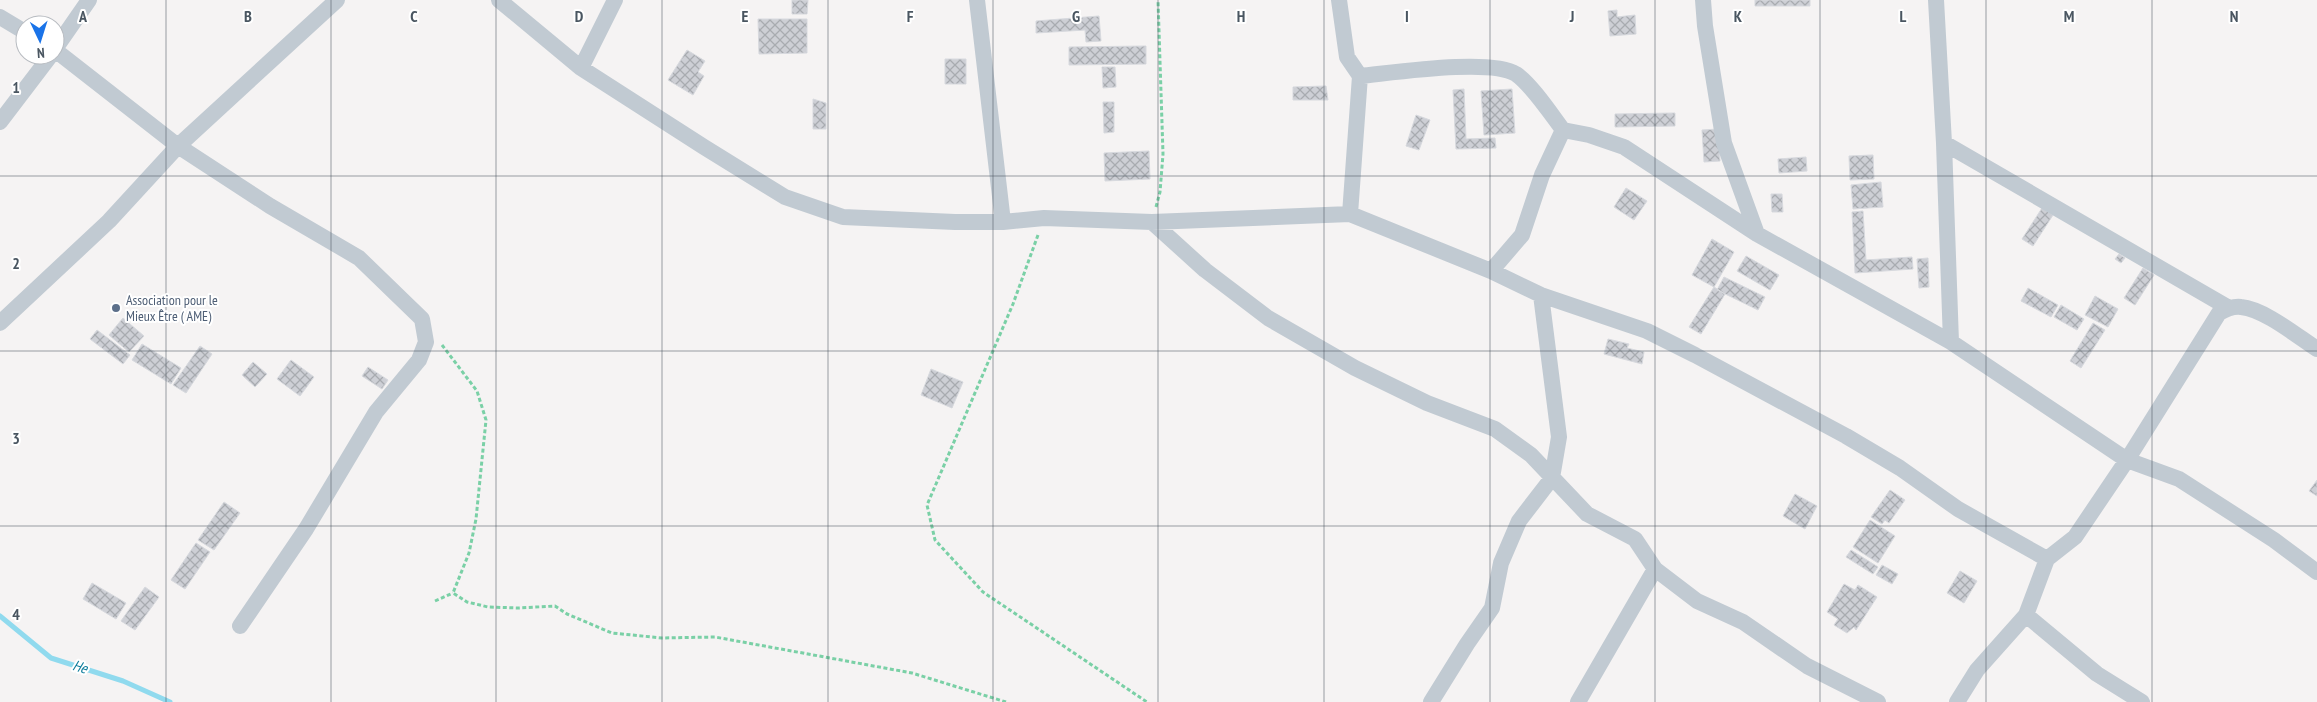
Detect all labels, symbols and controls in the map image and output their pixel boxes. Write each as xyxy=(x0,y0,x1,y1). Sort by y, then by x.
text: A xyxy=(78,6,88,26)
text: B xyxy=(244,6,252,26)
text: C xyxy=(410,6,418,26)
text: D xyxy=(575,6,584,26)
text: E xyxy=(742,6,749,26)
text: F xyxy=(907,6,914,26)
text: G xyxy=(1072,6,1080,26)
text: H xyxy=(1237,6,1245,26)
text: I xyxy=(1405,6,1409,26)
text: J xyxy=(1569,6,1574,26)
text: K xyxy=(1734,6,1743,26)
text: L xyxy=(1900,6,1907,26)
text: M xyxy=(2064,6,2074,26)
text: N xyxy=(2230,6,2238,26)
north arrow xyxy=(15,15,65,65)
text: N xyxy=(37,44,45,62)
text: 1 xyxy=(12,77,20,97)
text: 2 xyxy=(12,253,20,273)
place label: Association pour le Mieux Être ( AME) xyxy=(126,291,218,325)
marker: Association pour le Mieux Être ( AME) xyxy=(110,302,122,314)
text: 3 xyxy=(12,428,20,448)
text: 4 xyxy=(12,604,20,624)
water label: He xyxy=(71,655,90,678)

